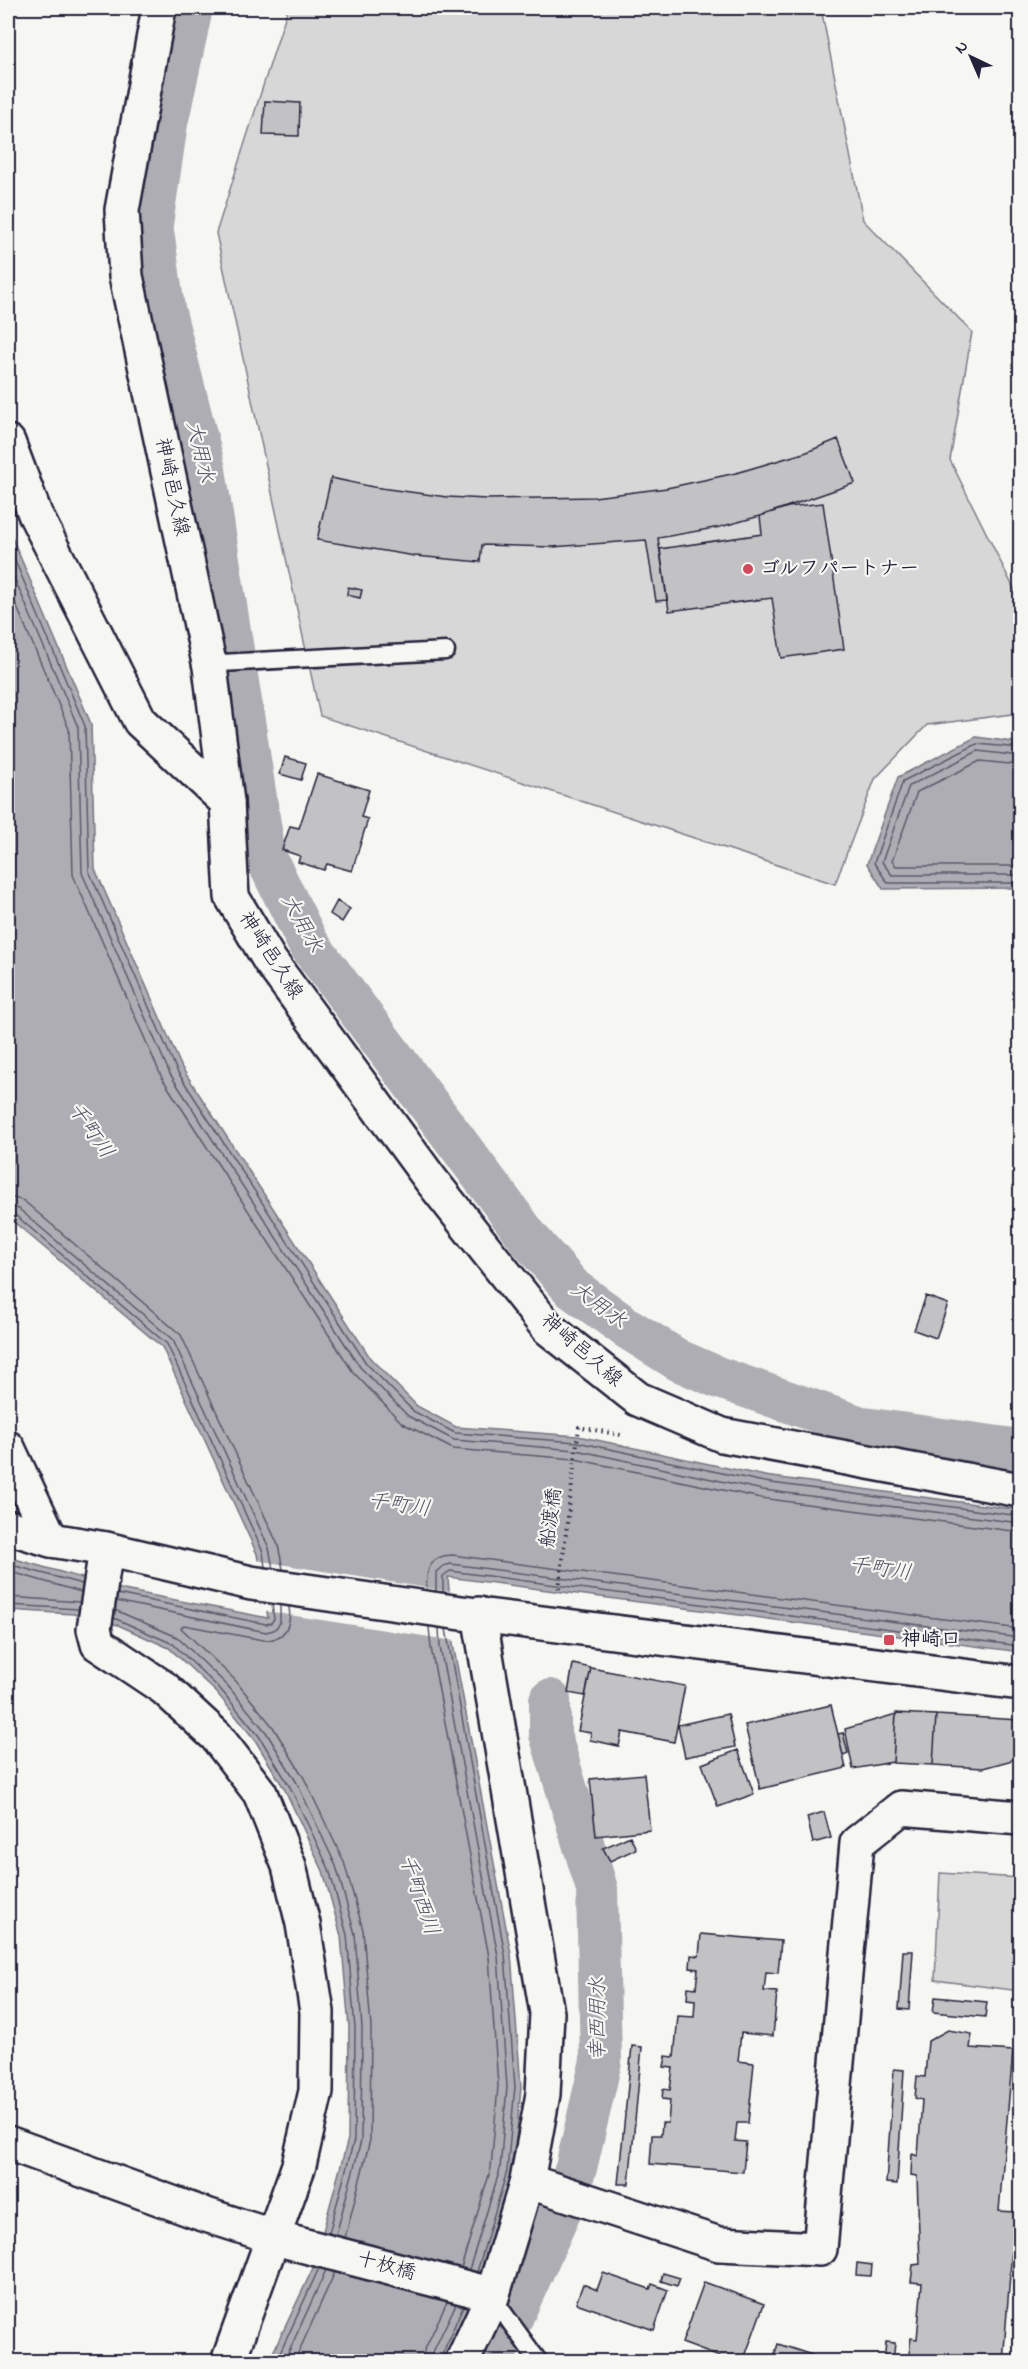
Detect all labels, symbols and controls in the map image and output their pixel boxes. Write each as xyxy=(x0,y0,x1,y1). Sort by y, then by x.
north arrow xyxy=(941,27,1001,87)
text: N xyxy=(950,35,974,60)
water label: 大用水 xyxy=(177,418,221,486)
street label: 神崎邑久線 xyxy=(146,435,196,539)
place label: ゴルフパートナー xyxy=(760,555,919,584)
marker: ゴルフパートナー xyxy=(741,562,755,576)
water label: 大用水 xyxy=(273,889,329,959)
street label: 神崎邑久線 xyxy=(231,906,309,1006)
water label: 千町川 xyxy=(60,1097,120,1165)
water label: 大用水 xyxy=(564,1275,632,1337)
street label: 神崎邑久線 xyxy=(534,1307,628,1395)
street label: 船渡橋 xyxy=(534,1486,570,1550)
water label: 千町川 xyxy=(366,1487,432,1525)
water label: 千町川 xyxy=(847,1551,913,1589)
place label: 神崎口 xyxy=(901,1626,961,1655)
marker: 神崎口 xyxy=(882,1633,896,1647)
water label: 千町西川 xyxy=(390,1850,446,1940)
water label: 幸西用水 xyxy=(584,1977,614,2061)
street label: 十枚橋 xyxy=(353,2245,419,2289)

